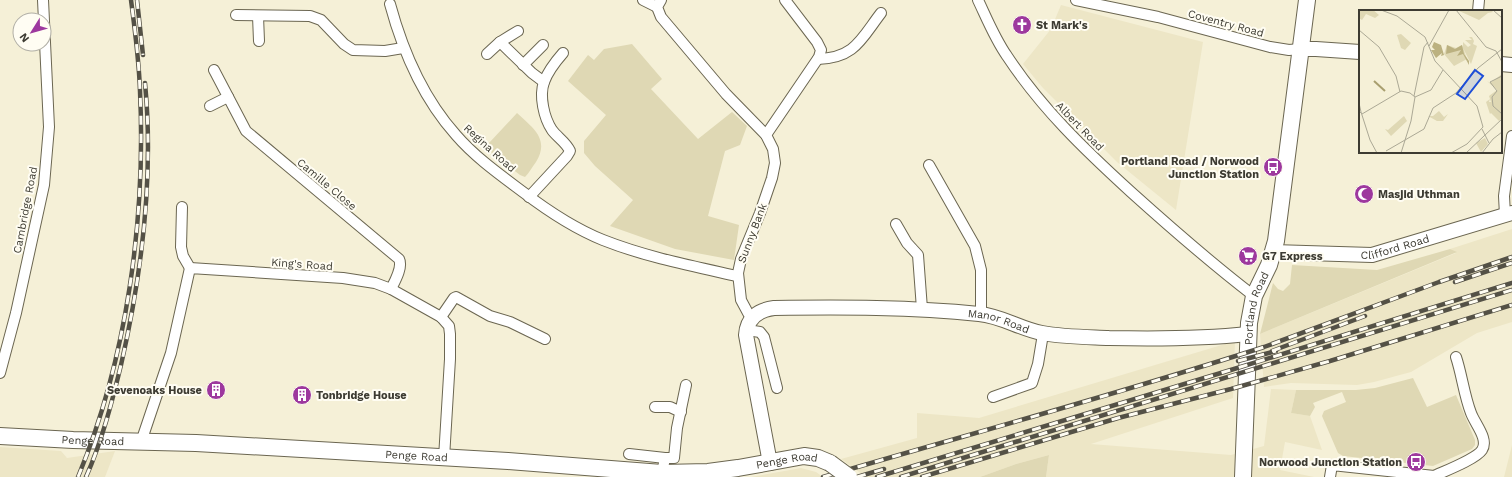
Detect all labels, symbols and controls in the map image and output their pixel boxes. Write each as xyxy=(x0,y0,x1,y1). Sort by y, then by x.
street label: Coventry Road xyxy=(1186,7,1265,40)
inset map xyxy=(1359,10,1502,153)
north arrow xyxy=(12,12,52,52)
church icon: St Mark's xyxy=(1011,14,1033,36)
place label: St Mark's xyxy=(1036,19,1088,32)
text: N xyxy=(17,31,32,45)
street label: Albert Road xyxy=(1053,99,1106,154)
street label: Regina Road xyxy=(461,122,518,175)
place label: Portland Road / Norwood Junction Station xyxy=(1121,155,1259,181)
street label: Camille Close xyxy=(294,156,359,213)
bus stop icon: Portland Road / Norwood Junction Station xyxy=(1262,156,1284,178)
street label: Cambridge Road xyxy=(11,166,40,255)
mosque icon: Masjid Uthman xyxy=(1353,183,1375,205)
place label: Masjid Uthman xyxy=(1378,188,1460,201)
street label: Sunny Bank xyxy=(735,202,770,265)
street label: Clifford Road xyxy=(1360,232,1431,262)
supermarket icon: G7 Express xyxy=(1237,245,1259,267)
place label: G7 Express xyxy=(1262,250,1323,263)
street label: King's Road xyxy=(271,256,333,273)
street label: Portland Road xyxy=(1242,270,1272,345)
street label: Manor Road xyxy=(967,307,1031,336)
building icon: Sevenoaks House xyxy=(205,379,227,401)
place label: Sevenoaks House xyxy=(107,384,202,397)
building icon: Tonbridge House xyxy=(291,384,313,406)
place label: Tonbridge House xyxy=(316,389,407,402)
street label: Penge Road xyxy=(61,433,124,448)
street label: Penge Road xyxy=(385,448,448,465)
street label: Penge Road xyxy=(755,450,819,472)
bus stop icon: Norwood Junction Station xyxy=(1405,451,1427,473)
place label: Norwood Junction Station xyxy=(1259,456,1402,469)

